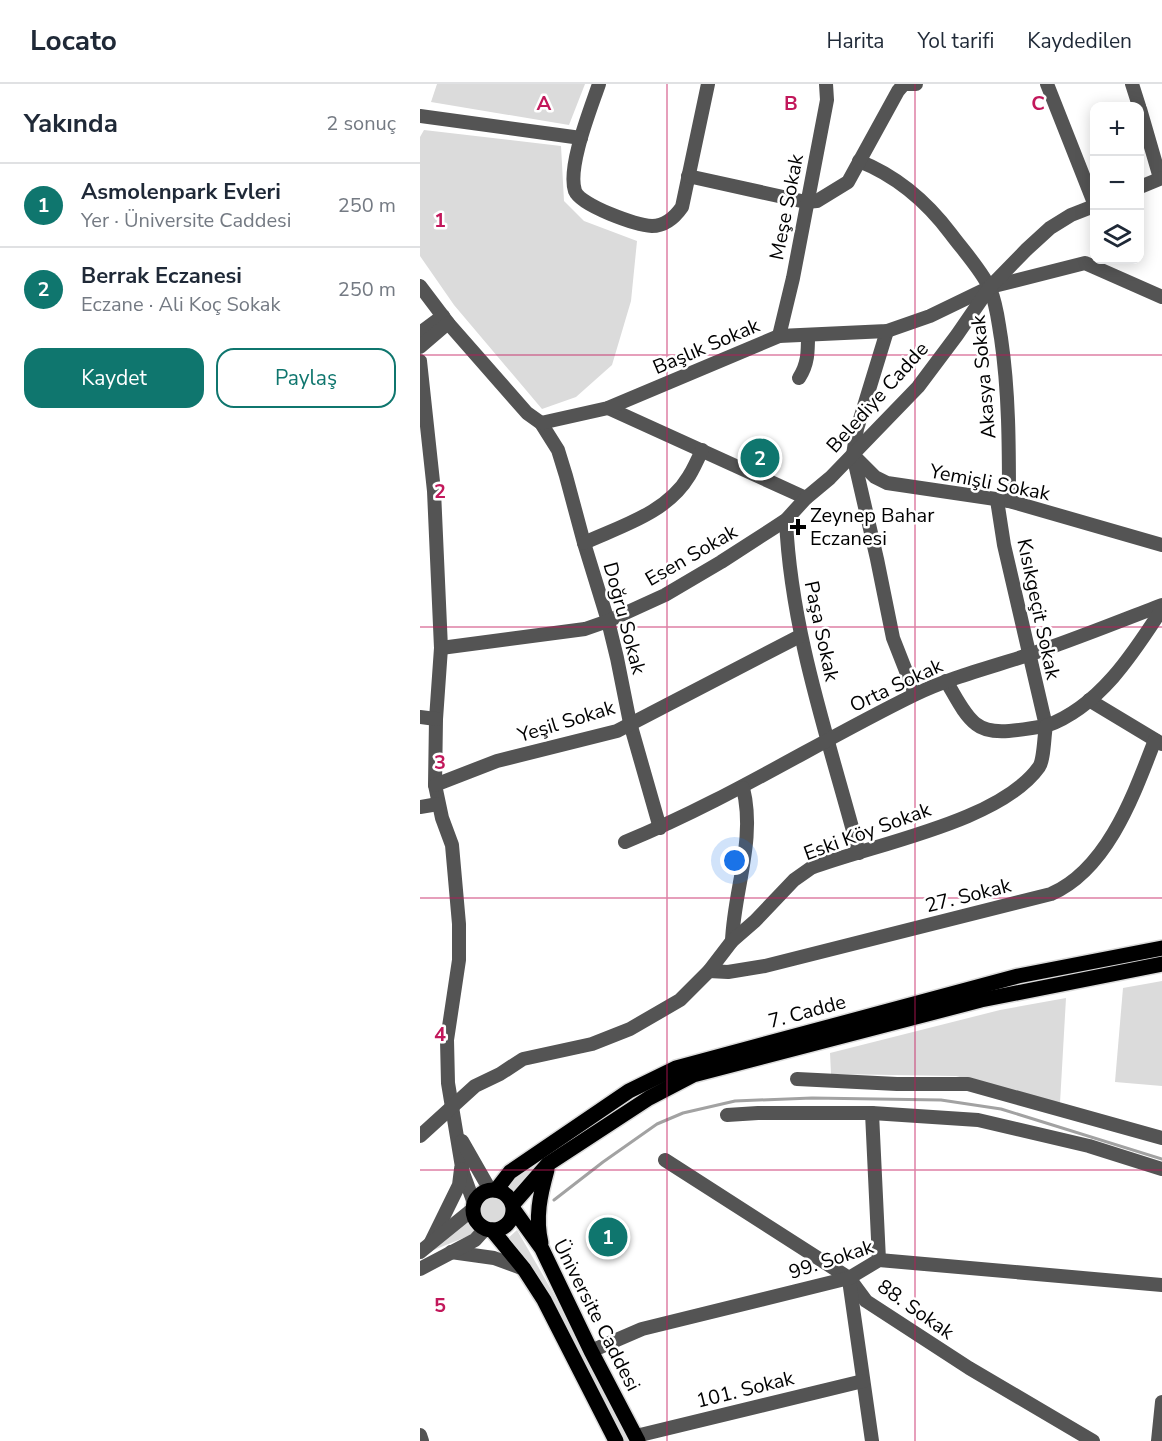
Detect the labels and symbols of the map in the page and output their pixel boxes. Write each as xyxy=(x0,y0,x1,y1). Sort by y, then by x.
text: A xyxy=(537,90,552,117)
text: B xyxy=(784,90,798,117)
text: C xyxy=(1031,90,1045,117)
street label: Meşe Sokak xyxy=(763,151,810,262)
text: 1 xyxy=(434,207,446,234)
street label: Başlık Sokak xyxy=(649,311,765,381)
street label: Akasya Sokak xyxy=(965,313,1002,440)
street label: Belediye Cadde xyxy=(820,336,934,459)
pin: 2 xyxy=(740,436,780,481)
street label: Yemişli Sokak xyxy=(926,457,1053,508)
text: 2 xyxy=(434,478,446,505)
place label: Zeynep Bahar Eczanesi xyxy=(810,502,934,552)
street label: Esen Sokak xyxy=(640,518,743,593)
marker: Zeynep Bahar Eczanesi xyxy=(791,520,805,534)
street label: Kısıkgeçit Sokak xyxy=(1010,536,1067,683)
street label: Doğru Sokak xyxy=(597,559,653,678)
street label: Paşa Sokak xyxy=(798,578,846,685)
street label: Orta Sokak xyxy=(845,652,948,719)
street label: Yeşil Sokak xyxy=(513,694,619,749)
text: 3 xyxy=(434,749,446,776)
street label: Eski Köy Sokak xyxy=(800,796,935,867)
your location xyxy=(720,846,749,875)
street label: 27. Sokak xyxy=(922,872,1015,919)
street label: 7. Cadde xyxy=(765,988,849,1035)
text: 4 xyxy=(434,1021,446,1048)
pin: 1 xyxy=(588,1214,627,1260)
street label: 99. Sokak xyxy=(785,1233,878,1286)
street label: Üniversite Caddesi xyxy=(547,1235,647,1396)
street label: 88. Sokak xyxy=(872,1273,960,1346)
text: 5 xyxy=(434,1292,446,1319)
street label: 101. Sokak xyxy=(694,1364,798,1415)

